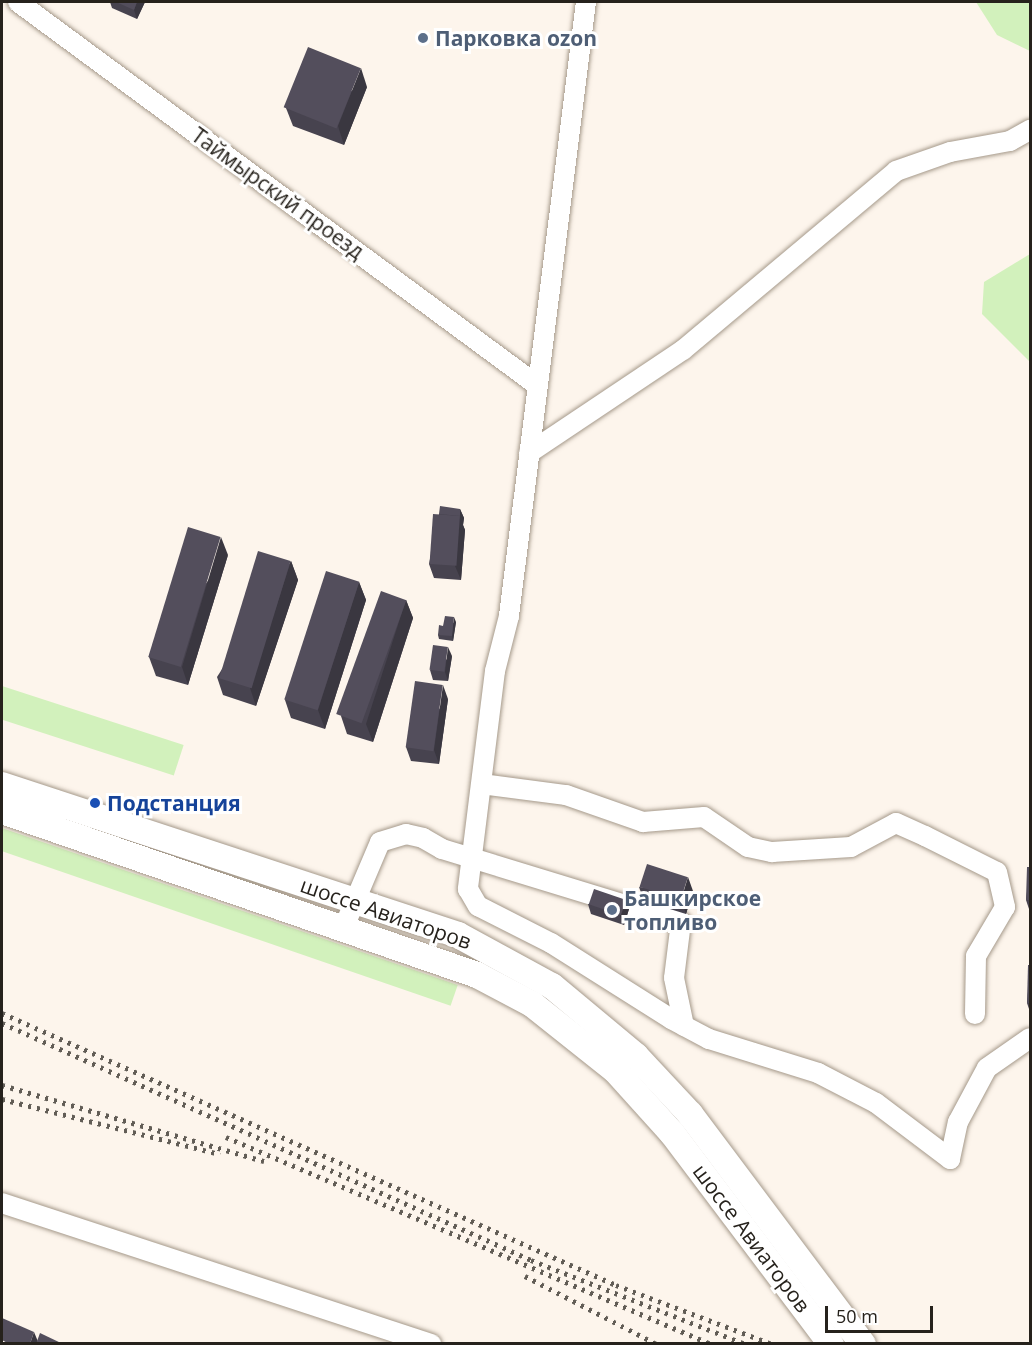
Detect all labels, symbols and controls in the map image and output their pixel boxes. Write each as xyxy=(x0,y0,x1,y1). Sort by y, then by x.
place label: Парковка ozon xyxy=(435,25,597,51)
marker: Парковка ozon xyxy=(416,31,430,45)
street label: Таймырский проезд xyxy=(187,122,369,264)
place label: Подстанция xyxy=(107,790,241,816)
marker: Подстанция xyxy=(88,796,102,810)
street label: шоссе Авиаторов xyxy=(297,872,475,954)
place label: Башкирское топливо xyxy=(624,885,761,935)
marker: Башкирское топливо xyxy=(605,903,619,917)
street label: шоссе Авиаторов xyxy=(688,1159,816,1317)
scale bar xyxy=(828,1294,936,1332)
text: 50 m xyxy=(836,1304,878,1328)

